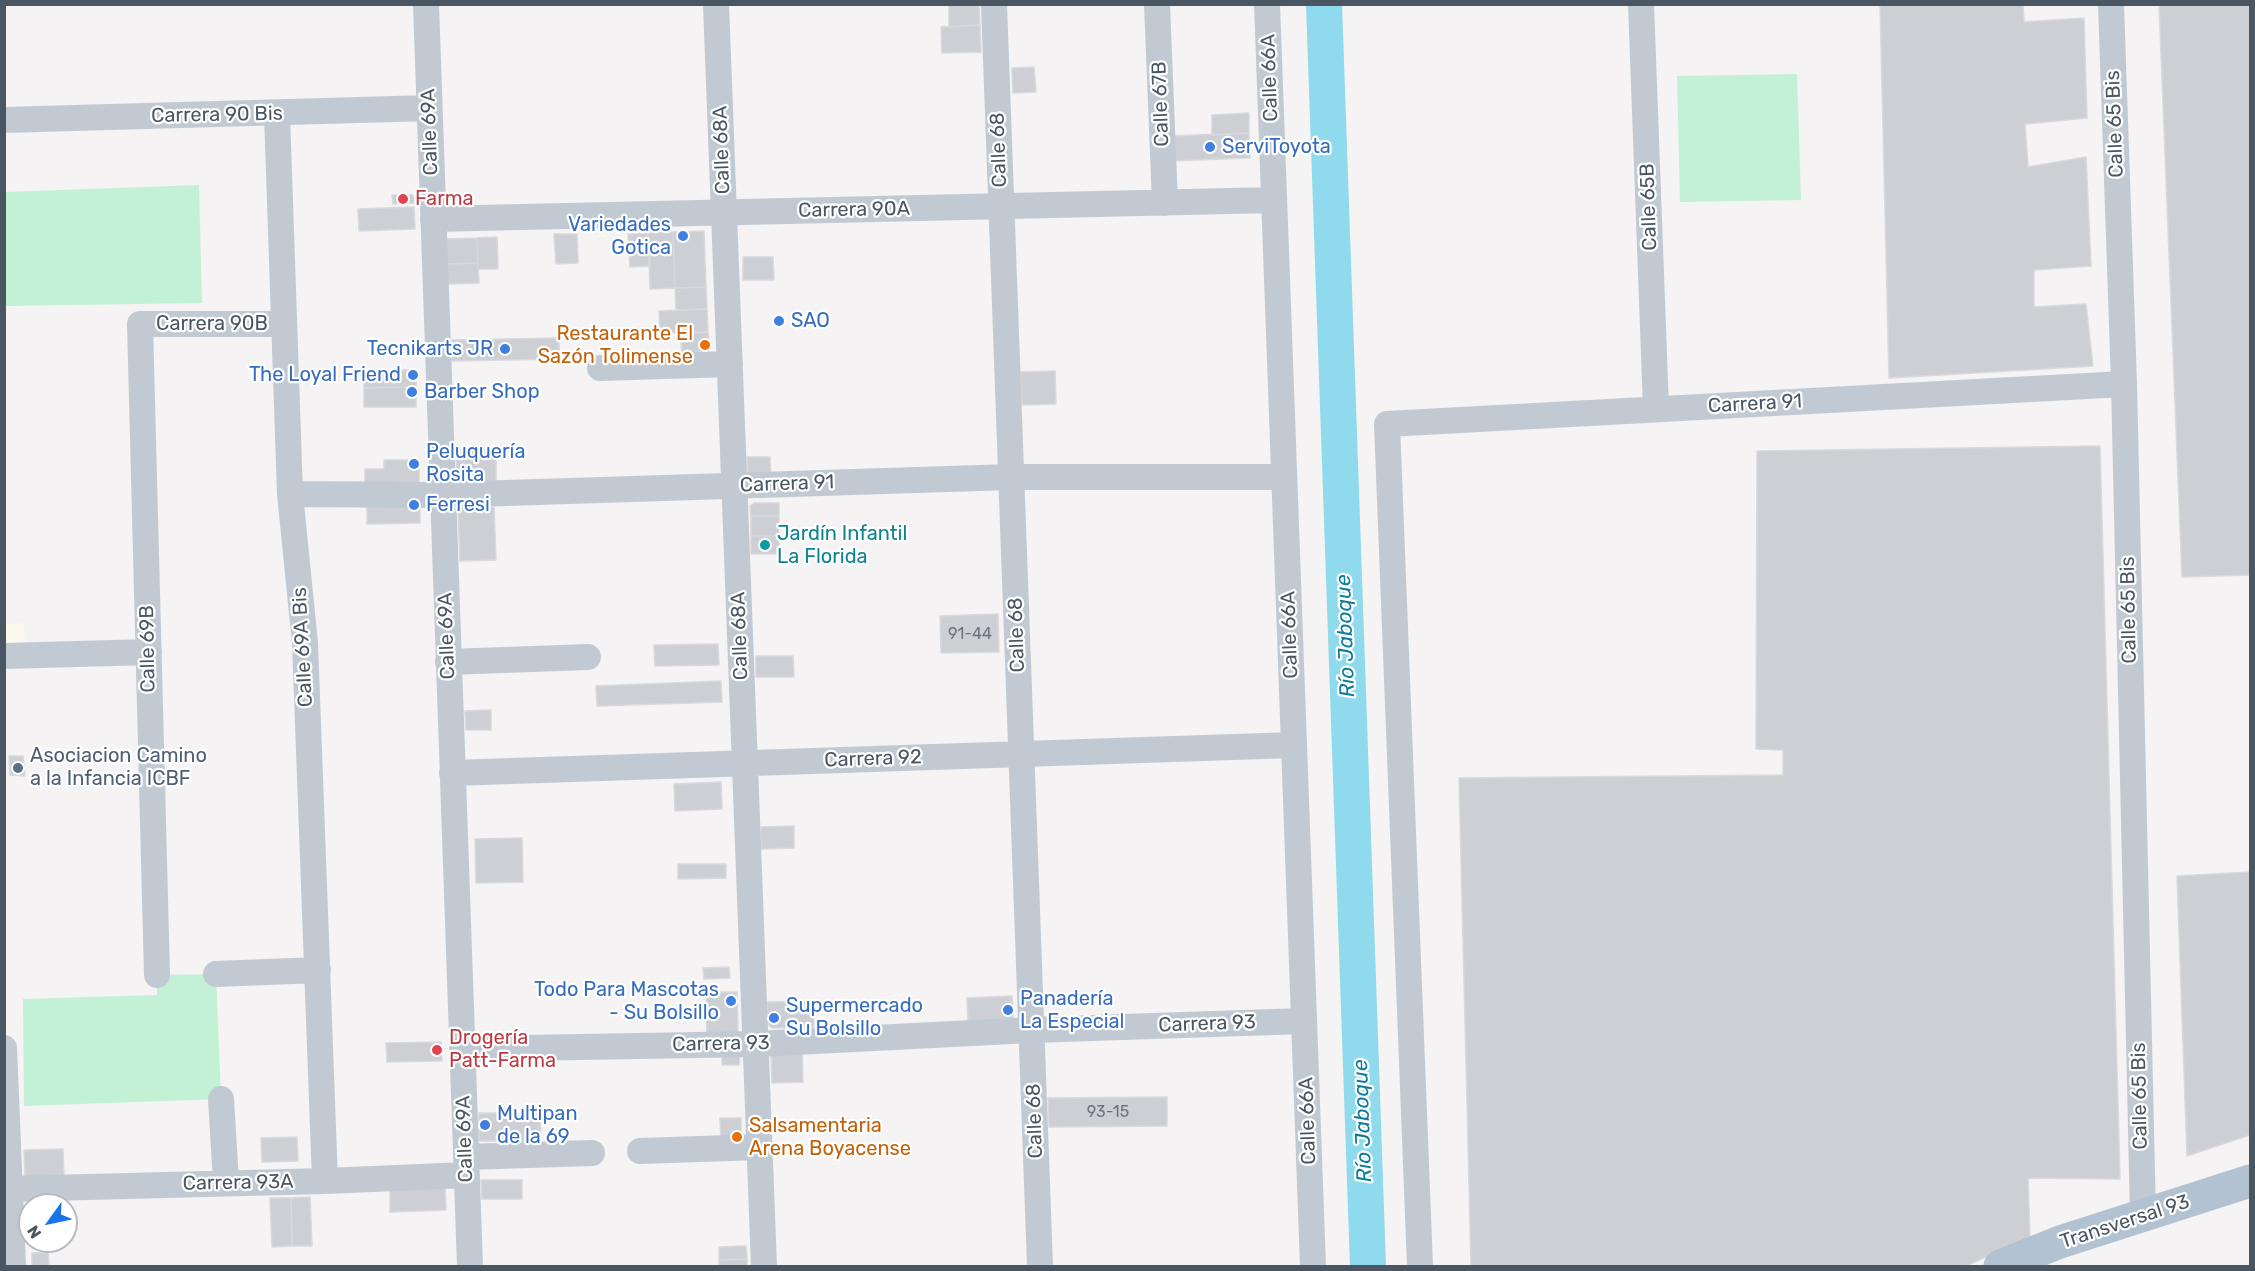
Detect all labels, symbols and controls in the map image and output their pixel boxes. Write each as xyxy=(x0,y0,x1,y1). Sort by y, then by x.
street label: Calle 66A xyxy=(1256,34,1284,122)
street label: Calle 67B xyxy=(1148,61,1174,147)
street label: Calle 65 Bis xyxy=(2101,70,2129,178)
street label: Calle 69A xyxy=(416,88,444,176)
street label: Carrera 90 Bis xyxy=(151,102,283,128)
street label: Calle 68A xyxy=(708,105,736,195)
street label: Calle 68 xyxy=(986,112,1012,188)
place label: ServiToyota xyxy=(1222,135,1331,159)
marker: ServiToyota xyxy=(1203,140,1217,154)
street label: Calle 65B xyxy=(1635,163,1663,251)
place label: Farma xyxy=(415,187,474,211)
marker: Farma xyxy=(396,192,410,206)
street label: Carrera 90A xyxy=(798,197,910,223)
place label: Variedades Gotica xyxy=(568,213,671,260)
marker: Variedades Gotica xyxy=(676,229,690,243)
place label: SAO xyxy=(791,309,830,333)
street label: Carrera 90B xyxy=(156,312,268,336)
marker: SAO xyxy=(772,314,786,328)
place label: Restaurante El Sazón Tolimense xyxy=(538,322,693,369)
place label: Tecnikarts JR xyxy=(367,337,493,361)
marker: Restaurante El Sazón Tolimense xyxy=(698,338,712,352)
marker: Tecnikarts JR xyxy=(498,342,512,356)
place label: The Loyal Friend xyxy=(249,363,401,387)
marker: The Loyal Friend xyxy=(406,368,420,382)
place label: Barber Shop xyxy=(424,380,540,404)
marker: Barber Shop xyxy=(405,385,419,399)
street label: Carrera 91 xyxy=(1707,390,1803,418)
place label: Peluquería Rosita xyxy=(426,440,525,487)
marker: Peluquería Rosita xyxy=(407,457,421,471)
street label: Carrera 91 xyxy=(739,470,835,498)
place label: Ferresi xyxy=(426,493,490,517)
marker: Ferresi xyxy=(407,498,421,512)
place label: Jardín Infantil La Florida xyxy=(777,522,907,569)
marker: Jardín Infantil La Florida xyxy=(758,538,772,552)
street label: Calle 65 Bis xyxy=(2116,556,2142,664)
water label: Río Jaboque xyxy=(1331,574,1361,698)
street label: Calle 69A Bis xyxy=(288,586,318,708)
street label: Calle 68A xyxy=(726,591,754,681)
street label: Calle 66A xyxy=(1276,591,1304,679)
street label: Calle 69A xyxy=(433,592,461,680)
street label: Calle 68 xyxy=(1004,597,1030,673)
street label: Calle 69B xyxy=(135,605,161,693)
house number: 91-44 xyxy=(948,624,992,644)
place label: Asociacion Camino a la Infancia ICBF xyxy=(30,744,207,791)
street label: Carrera 92 xyxy=(824,745,922,773)
marker: Asociacion Camino a la Infancia ICBF xyxy=(11,761,25,775)
place label: Todo Para Mascotas - Su Bolsillo xyxy=(534,978,719,1025)
place label: Panadería La Especial xyxy=(1020,987,1124,1034)
marker: Todo Para Mascotas - Su Bolsillo xyxy=(724,994,738,1008)
place label: Supermercado Su Bolsillo xyxy=(786,994,923,1041)
marker: Panadería La Especial xyxy=(1001,1003,1015,1017)
street label: Carrera 93 xyxy=(1158,1010,1256,1038)
marker: Supermercado Su Bolsillo xyxy=(767,1011,781,1025)
place label: Drogería Patt-Farma xyxy=(449,1026,556,1073)
street label: Carrera 93 xyxy=(672,1031,770,1057)
street label: Calle 65 Bis xyxy=(2127,1042,2153,1150)
marker: Drogería Patt-Farma xyxy=(430,1043,444,1057)
water label: Río Jaboque xyxy=(1348,1059,1378,1183)
street label: Calle 66A xyxy=(1294,1077,1322,1165)
street label: Calle 68 xyxy=(1022,1083,1048,1159)
street label: Calle 69A xyxy=(451,1095,479,1183)
place label: Multipan de la 69 xyxy=(497,1102,578,1149)
house number: 93-15 xyxy=(1087,1102,1129,1122)
place label: Salsamentaria Arena Boyacense xyxy=(749,1114,911,1161)
marker: Multipan de la 69 xyxy=(478,1118,492,1132)
marker: Salsamentaria Arena Boyacense xyxy=(730,1130,744,1144)
street label: Carrera 93A xyxy=(182,1170,294,1196)
street label: Transversal 93 xyxy=(2057,1190,2193,1254)
north arrow xyxy=(18,1193,78,1253)
text: N xyxy=(23,1222,45,1242)

